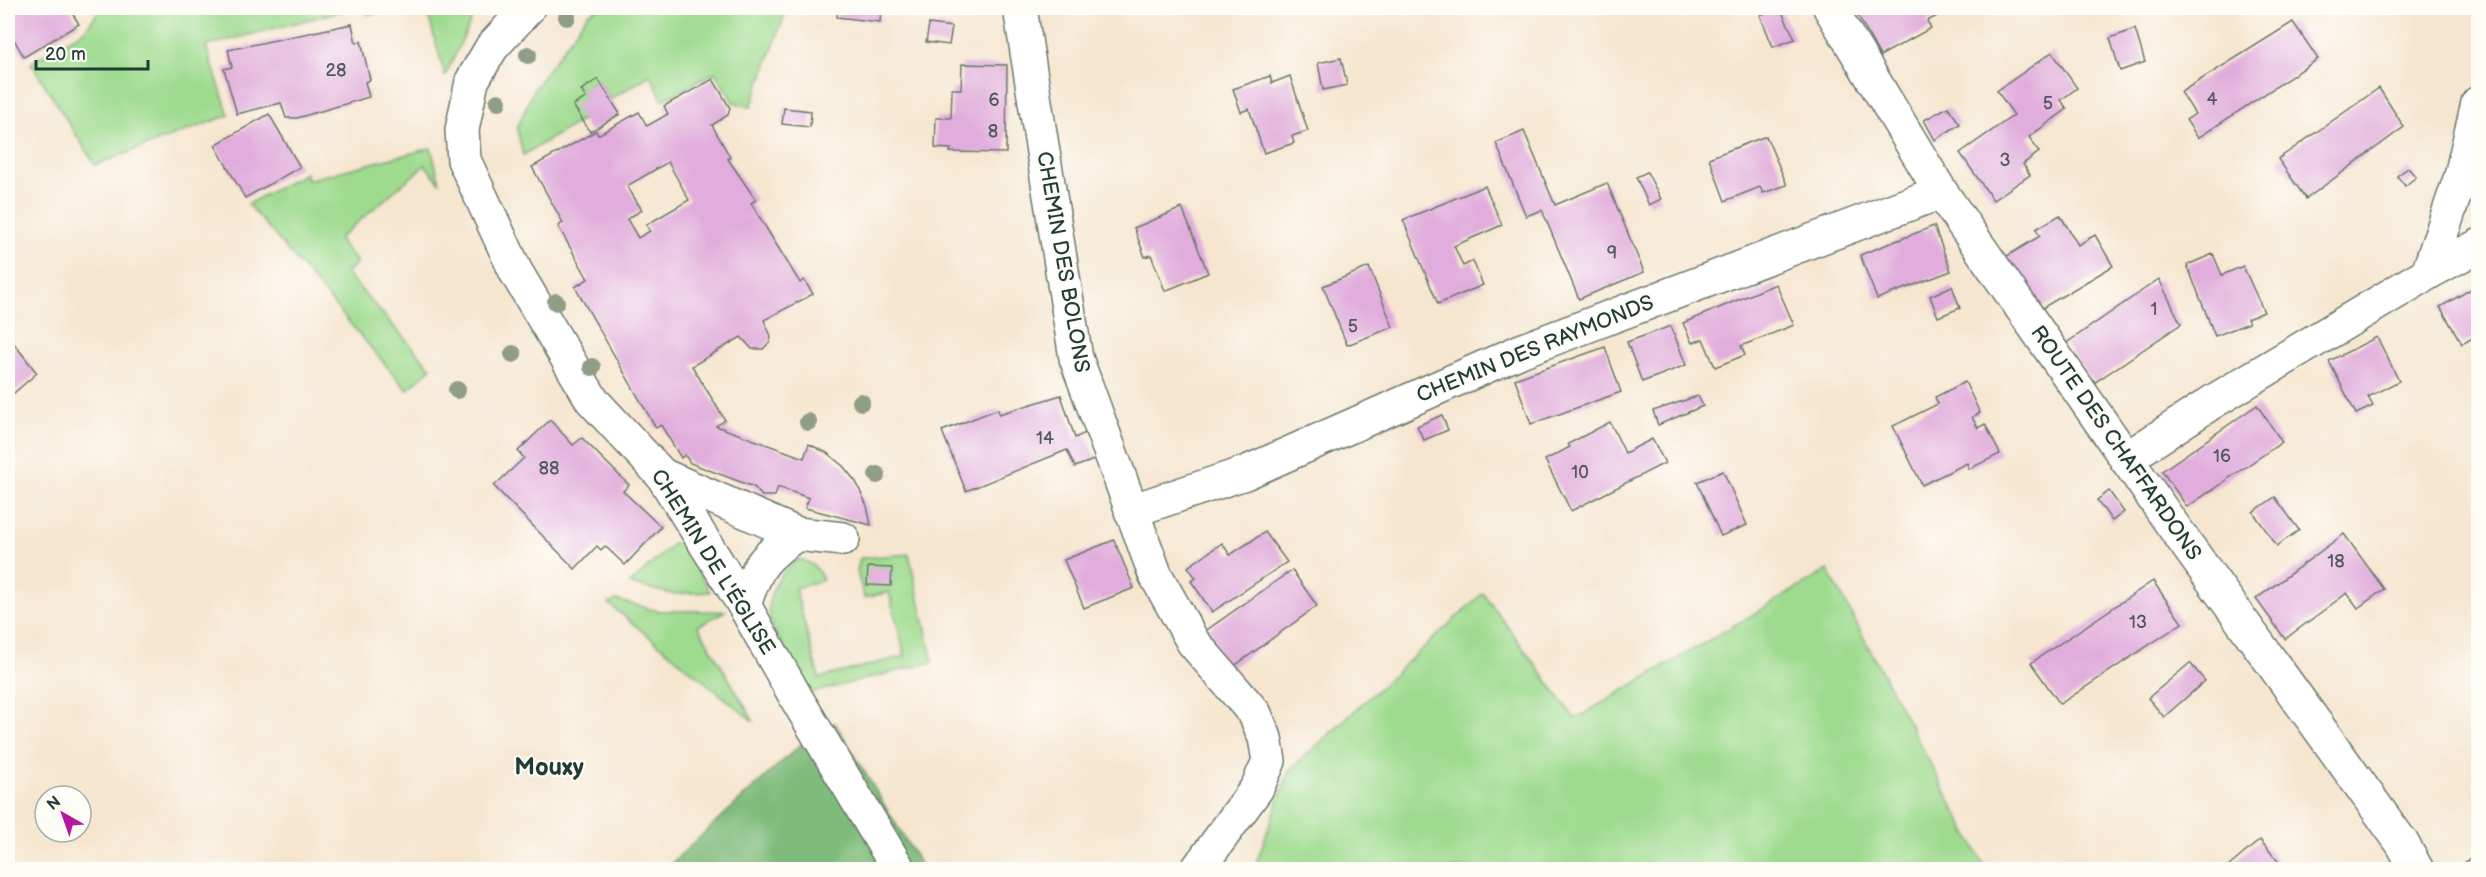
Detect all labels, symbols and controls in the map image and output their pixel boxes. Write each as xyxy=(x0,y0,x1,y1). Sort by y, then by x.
scale bar xyxy=(36,33,148,71)
text: 20 m xyxy=(45,44,86,65)
house number: 28 xyxy=(325,60,347,81)
house number: 4 xyxy=(2207,89,2218,110)
house number: 6 xyxy=(989,90,1000,111)
house number: 5 xyxy=(2043,93,2053,114)
house number: 8 xyxy=(988,121,998,142)
street label: CHEMIN DES BOLONS xyxy=(1031,149,1095,375)
house number: 3 xyxy=(1999,150,2011,171)
house number: 9 xyxy=(1607,243,1617,264)
street label: CHEMIN DES RAYMONDS xyxy=(1413,290,1657,408)
house number: 1 xyxy=(2151,299,2157,320)
house number: 5 xyxy=(1348,316,1358,337)
street label: ROUTE DES CHAFFARDONS xyxy=(2025,321,2207,565)
house number: 14 xyxy=(1036,428,1054,449)
house number: 16 xyxy=(2213,446,2231,467)
house number: 88 xyxy=(539,458,560,479)
house number: 10 xyxy=(1571,462,1589,483)
street label: CHEMIN DE L'ÉGLISE xyxy=(646,465,780,659)
house number: 18 xyxy=(2327,551,2345,572)
house number: 13 xyxy=(2129,612,2147,633)
district label: Mouxy xyxy=(514,753,584,782)
north arrow xyxy=(33,784,93,844)
text: N xyxy=(44,793,65,815)

